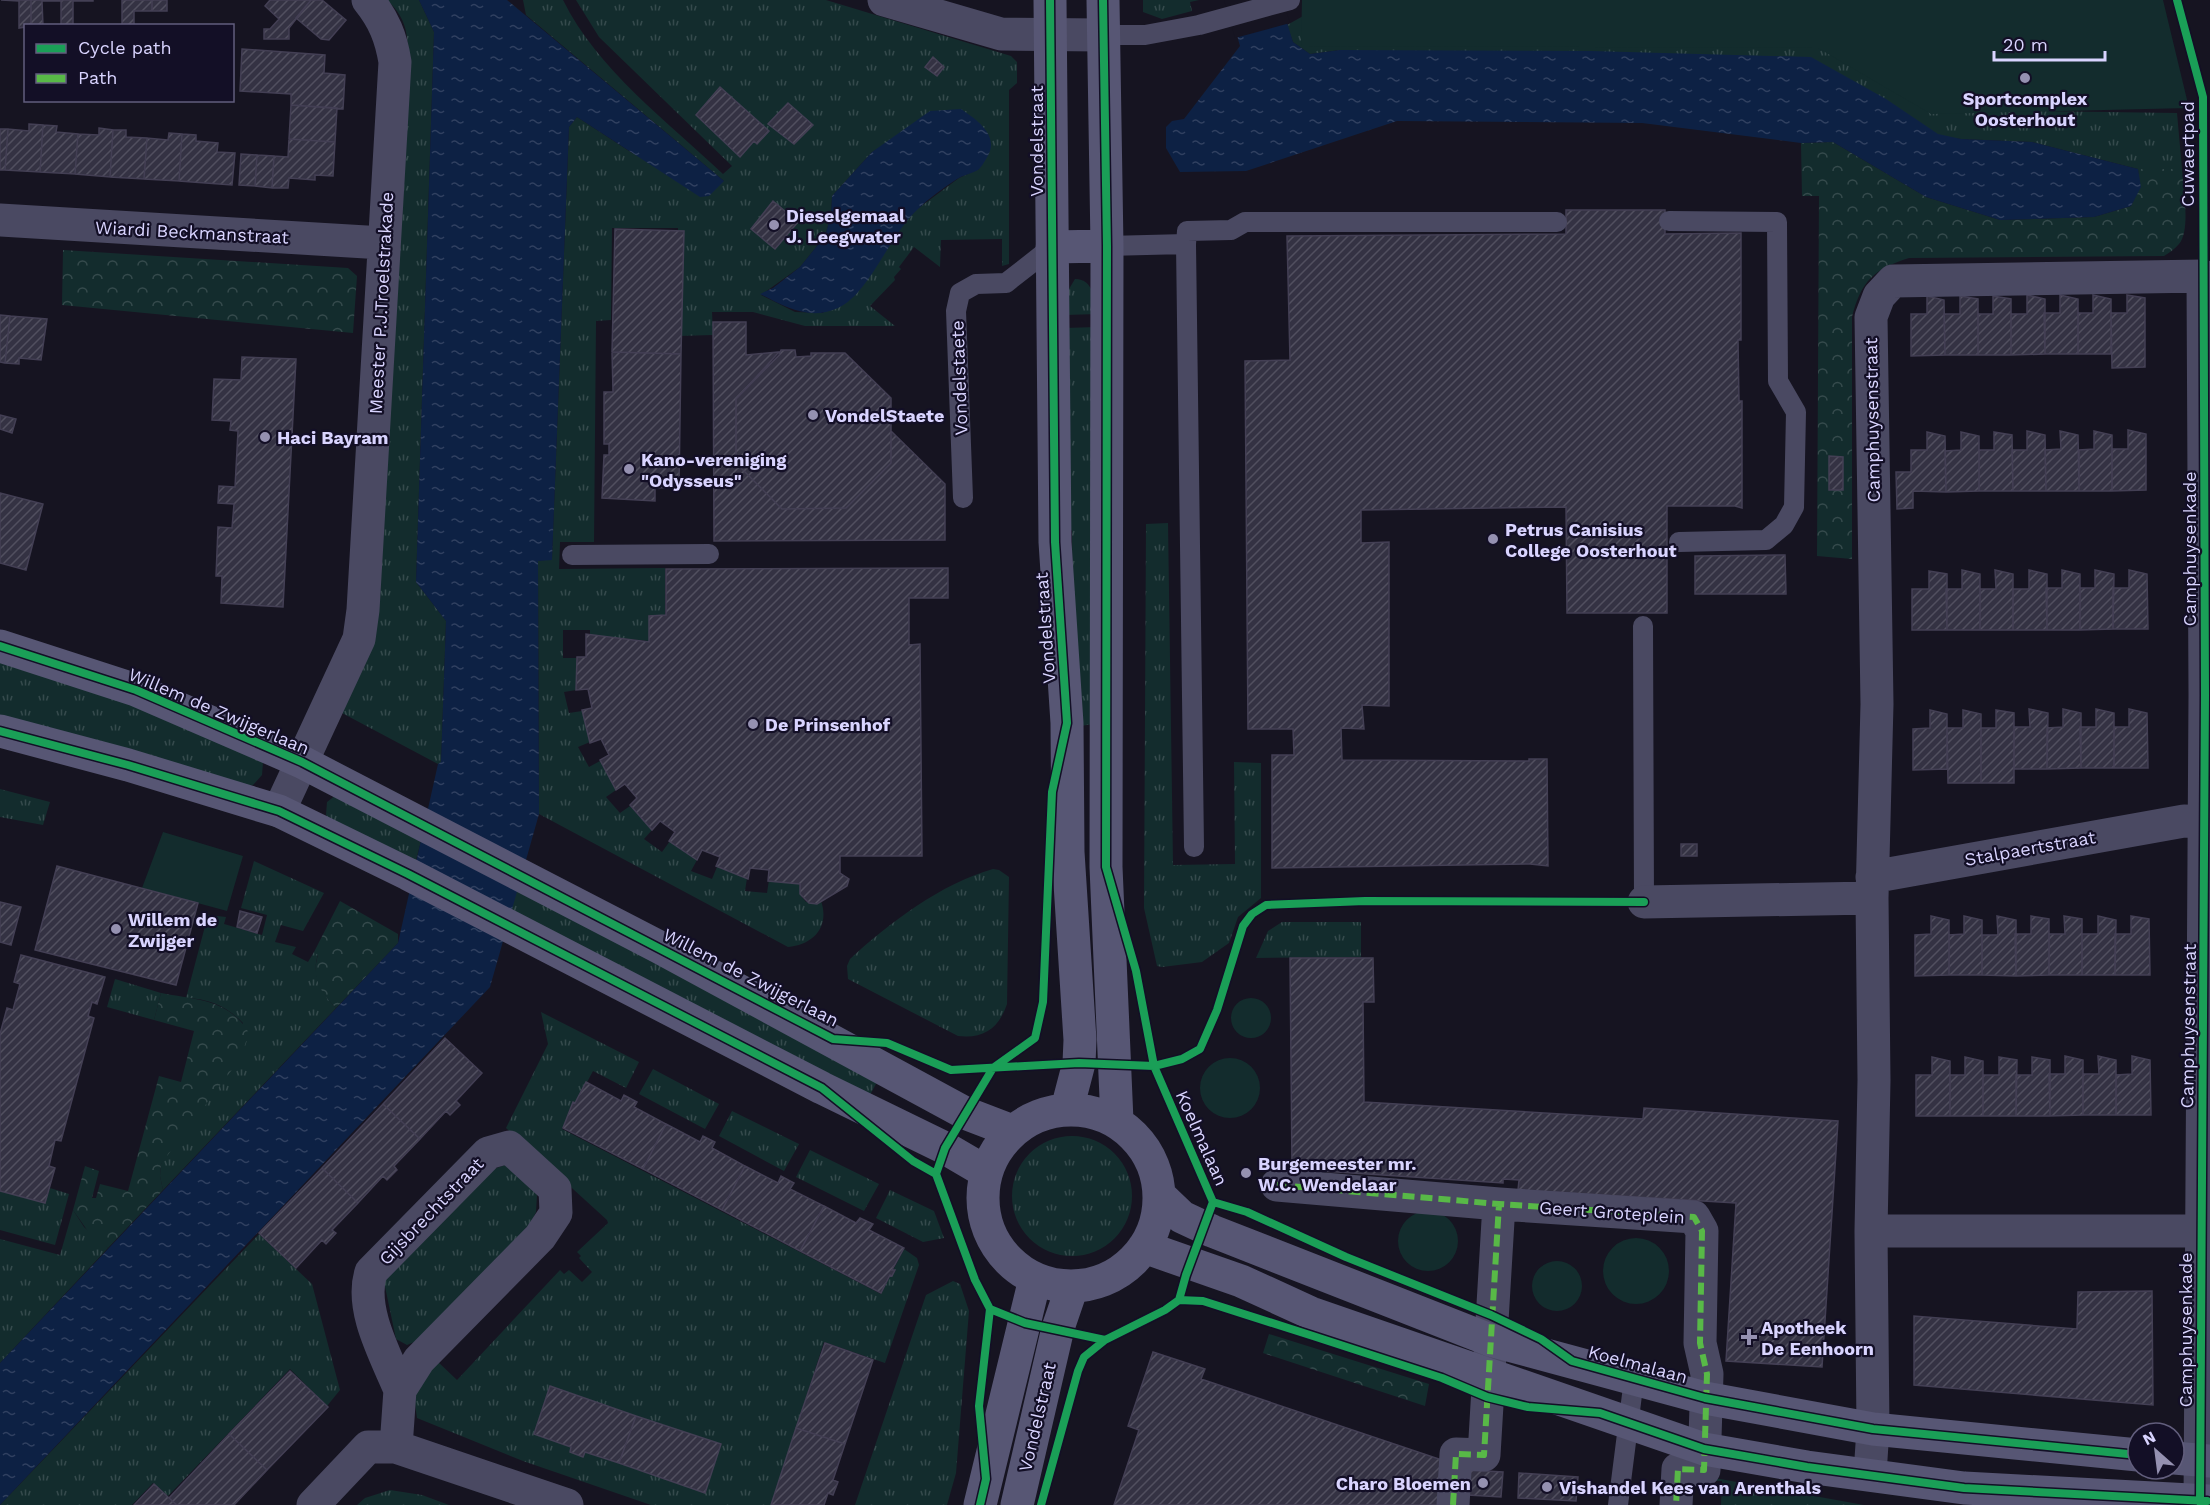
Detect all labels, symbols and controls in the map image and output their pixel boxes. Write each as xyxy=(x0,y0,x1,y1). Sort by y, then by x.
legend xyxy=(24,24,234,102)
scale bar xyxy=(1994,24,2105,62)
text: 20 m xyxy=(2003,34,2048,55)
text: Cycle path xyxy=(78,37,172,58)
text: Path xyxy=(78,67,118,88)
marker: Sportcomplex Oosterhout xyxy=(2018,71,2032,85)
street label: Vondelstraat xyxy=(1026,85,1047,197)
place label: Sportcomplex Oosterhout xyxy=(1963,88,2088,130)
street label: Cuwaertpad xyxy=(2177,101,2198,207)
street label: Meester P.J.Troelstrakade xyxy=(365,191,397,415)
place label: Dieselgemaal J. Leegwater xyxy=(786,205,905,247)
street label: Wiardi Beckmanstraat xyxy=(95,216,290,248)
marker: Dieselgemaal J. Leegwater xyxy=(767,218,781,232)
street label: Vondelstaete xyxy=(946,320,972,436)
street label: Camphuysenstraat xyxy=(1860,337,1884,503)
place label: VondelStaete xyxy=(825,405,944,426)
marker: VondelStaete xyxy=(806,408,820,422)
place label: Haci Bayram xyxy=(277,427,389,448)
marker: Haci Bayram xyxy=(258,430,272,444)
place label: Kano-vereniging "Odysseus" xyxy=(641,449,787,491)
marker: Kano-vereniging "Odysseus" xyxy=(622,462,636,476)
street label: Camphuysenkade xyxy=(2179,471,2200,627)
place label: Petrus Canisius College Oosterhout xyxy=(1505,519,1677,561)
marker: Petrus Canisius College Oosterhout xyxy=(1486,532,1500,546)
street label: Vondelstraat xyxy=(1031,571,1059,684)
street label: Willem de Zwijgerlaan xyxy=(125,663,313,759)
place label: De Prinsenhof xyxy=(765,714,891,735)
marker: De Prinsenhof xyxy=(746,717,760,731)
street label: Stalpaertstraat xyxy=(1963,826,2098,870)
place label: Willem de Zwijger xyxy=(128,909,217,951)
marker: Willem de Zwijger xyxy=(109,922,123,936)
street label: Willem de Zwijgerlaan xyxy=(660,923,842,1031)
street label: Camphuysenstraat xyxy=(2176,943,2200,1109)
street label: Koelmalaan xyxy=(1172,1087,1232,1189)
street label: Gijsbrechtstraat xyxy=(374,1153,488,1269)
place label: Burgemeester mr. W.C. Wendelaar xyxy=(1258,1153,1416,1195)
marker: Burgemeester mr. W.C. Wendelaar xyxy=(1239,1166,1253,1180)
street label: Geert Groteplein xyxy=(1538,1196,1686,1228)
street label: Camphuysenkade xyxy=(2175,1252,2196,1408)
place label: Apotheek De Eenhoorn xyxy=(1761,1317,1874,1359)
marker: Apotheek De Eenhoorn xyxy=(1742,1330,1756,1344)
street label: Koelmalaan xyxy=(1586,1341,1690,1387)
street label: Vondelstraat xyxy=(1014,1360,1060,1474)
north arrow xyxy=(2126,1421,2186,1481)
text: N xyxy=(2139,1427,2159,1449)
place label: Charo Bloemen xyxy=(1336,1473,1471,1494)
marker: Charo Bloemen xyxy=(1476,1476,1490,1490)
place label: Vishandel Kees van Arenthals xyxy=(1559,1477,1821,1498)
marker: Vishandel Kees van Arenthals xyxy=(1540,1480,1554,1494)

